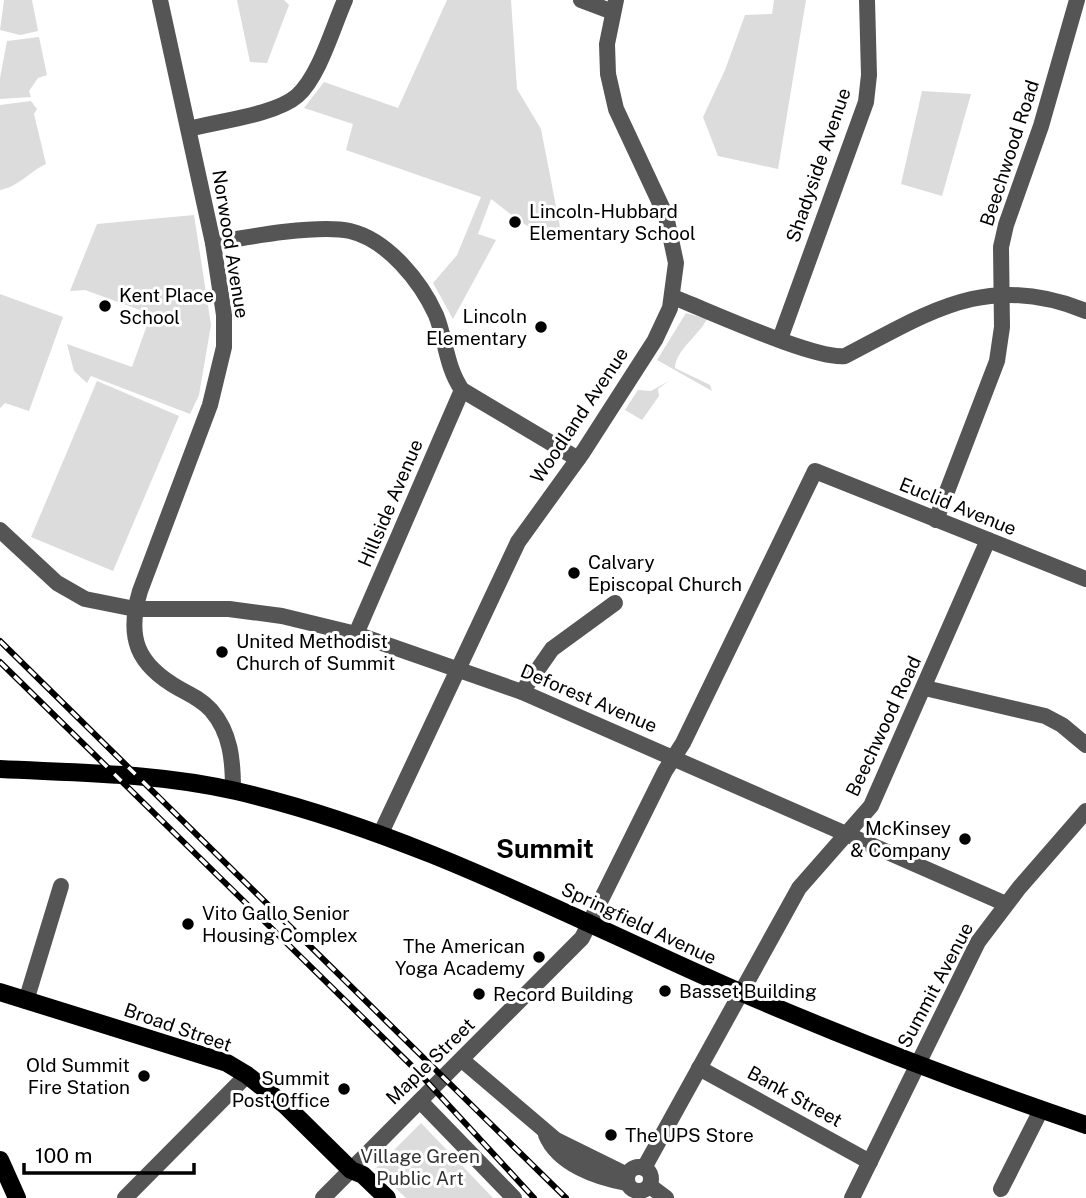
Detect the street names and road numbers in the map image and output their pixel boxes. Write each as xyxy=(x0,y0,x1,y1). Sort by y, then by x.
street label: Beechwood Road xyxy=(975,77,1043,229)
street label: Shadyside Avenue xyxy=(781,85,855,245)
street label: Norwood Avenue xyxy=(208,168,254,320)
street label: Woodland Avenue xyxy=(526,343,632,487)
street label: Hillside Avenue xyxy=(353,436,427,570)
street label: Euclid Avenue xyxy=(896,472,1020,540)
street label: Beechwood Road xyxy=(841,652,925,800)
street label: Deforest Avenue xyxy=(517,659,661,737)
street label: Springfield Avenue xyxy=(558,877,720,969)
street label: Summit Avenue xyxy=(893,919,977,1051)
street label: Broad Street xyxy=(121,998,235,1056)
street label: Maple Street xyxy=(381,1013,479,1109)
street label: Bank Street xyxy=(744,1061,846,1131)

